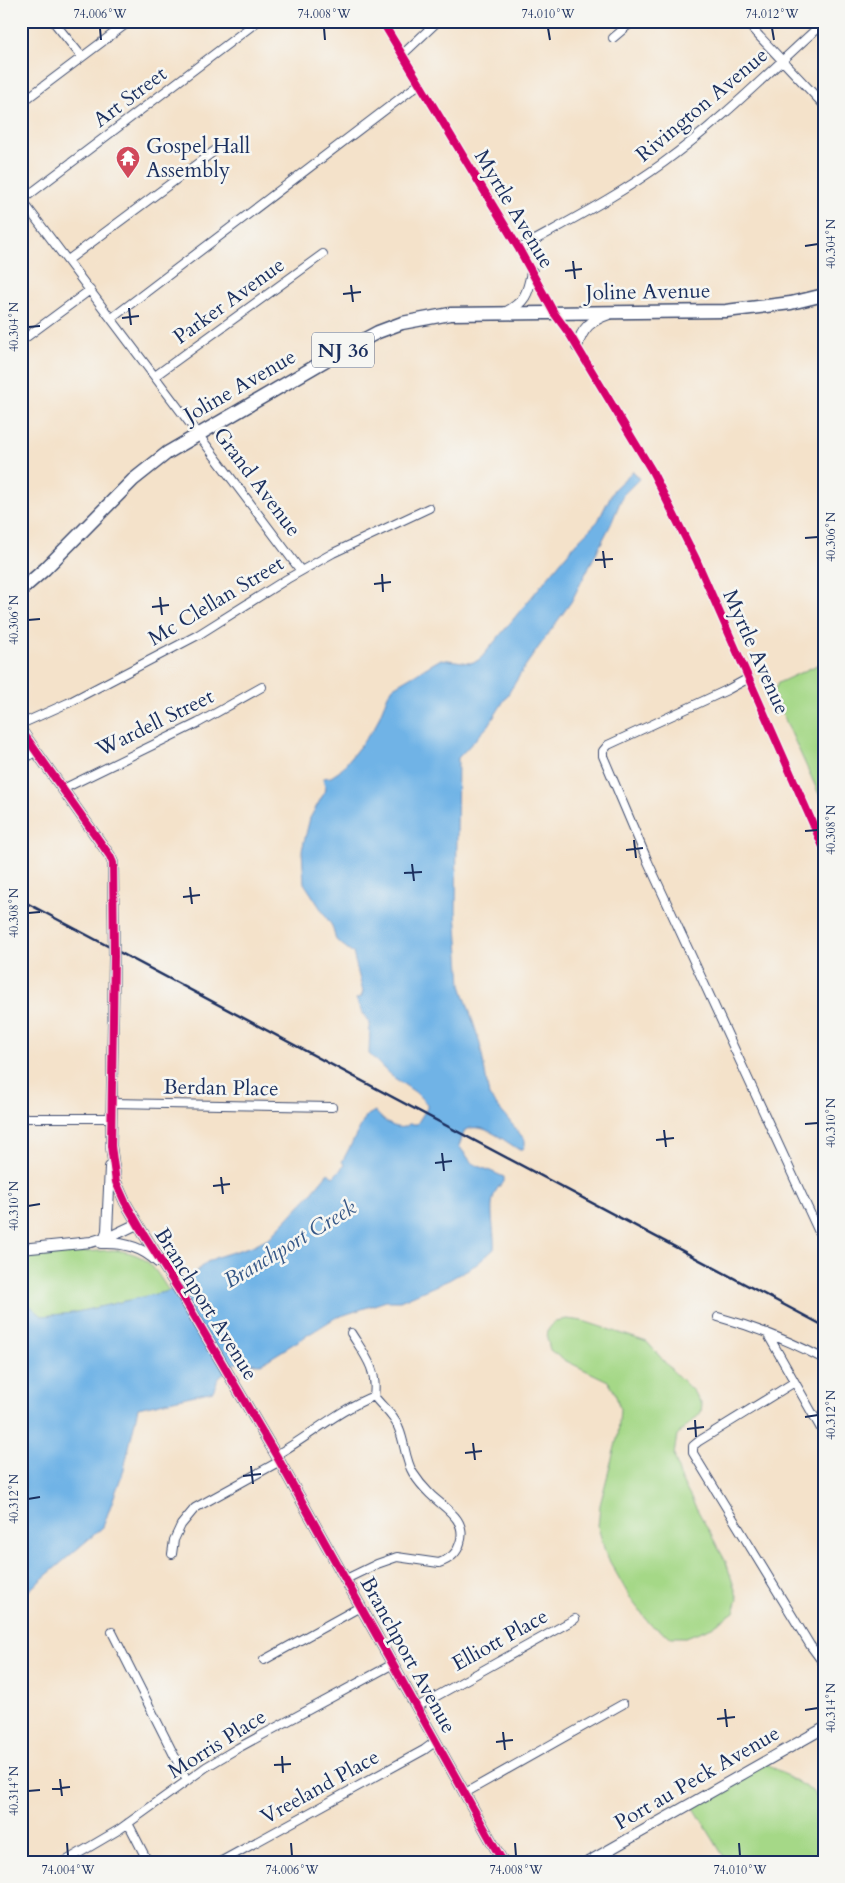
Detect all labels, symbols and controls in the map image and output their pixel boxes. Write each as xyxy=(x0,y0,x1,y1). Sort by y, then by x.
text: 74.006°W xyxy=(73,6,127,22)
text: 74.008°W xyxy=(297,6,351,22)
text: 74.010°W xyxy=(521,6,575,22)
text: 74.012°W xyxy=(745,6,799,22)
street label: Rivington Avenue xyxy=(630,41,774,169)
street label: Art Street xyxy=(87,60,173,134)
place label: Gospel Hall Assembly xyxy=(146,132,250,185)
street label: Myrtle Avenue xyxy=(467,144,561,274)
temple icon: Gospel Hall Assembly xyxy=(115,145,141,179)
text: 40.304°N xyxy=(823,218,839,269)
street label: Parker Avenue xyxy=(167,251,291,351)
street label: Joline Avenue xyxy=(582,276,711,308)
text: 40.304°N xyxy=(6,301,22,352)
road number: NJ 36 xyxy=(312,332,374,368)
street label: Joline Avenue xyxy=(176,342,301,431)
street label: Grand Avenue xyxy=(206,421,308,543)
text: 40.306°N xyxy=(823,511,839,562)
street label: Mc Clellan Street xyxy=(143,549,290,653)
street label: Myrtle Avenue xyxy=(716,585,796,719)
text: 40.306°N xyxy=(6,594,22,645)
street label: Wardell Street xyxy=(90,682,219,764)
text: 40.308°N xyxy=(823,804,839,855)
text: 40.308°N xyxy=(6,887,22,938)
street label: Berdan Place xyxy=(163,1072,279,1104)
text: 40.310°N xyxy=(823,1097,839,1148)
text: 40.310°N xyxy=(6,1180,22,1231)
water label: Branchport Creek xyxy=(218,1192,362,1295)
street label: Branchport Avenue xyxy=(147,1222,265,1386)
text: 40.312°N xyxy=(823,1389,839,1440)
text: 40.312°N xyxy=(6,1473,22,1524)
street label: Branchport Avenue xyxy=(353,1572,463,1738)
street label: Elliott Place xyxy=(447,1602,553,1678)
text: 40.314°N xyxy=(823,1682,839,1733)
street label: Morris Place xyxy=(162,1702,272,1786)
street label: Port au Peck Avenue xyxy=(609,1719,785,1837)
street label: Vreeland Place xyxy=(256,1742,384,1832)
text: 40.314°N xyxy=(6,1765,22,1816)
text: 74.004°W xyxy=(41,1862,95,1878)
text: 74.006°W xyxy=(265,1862,319,1878)
text: 74.008°W xyxy=(489,1862,543,1878)
text: 74.010°W xyxy=(713,1862,767,1878)

